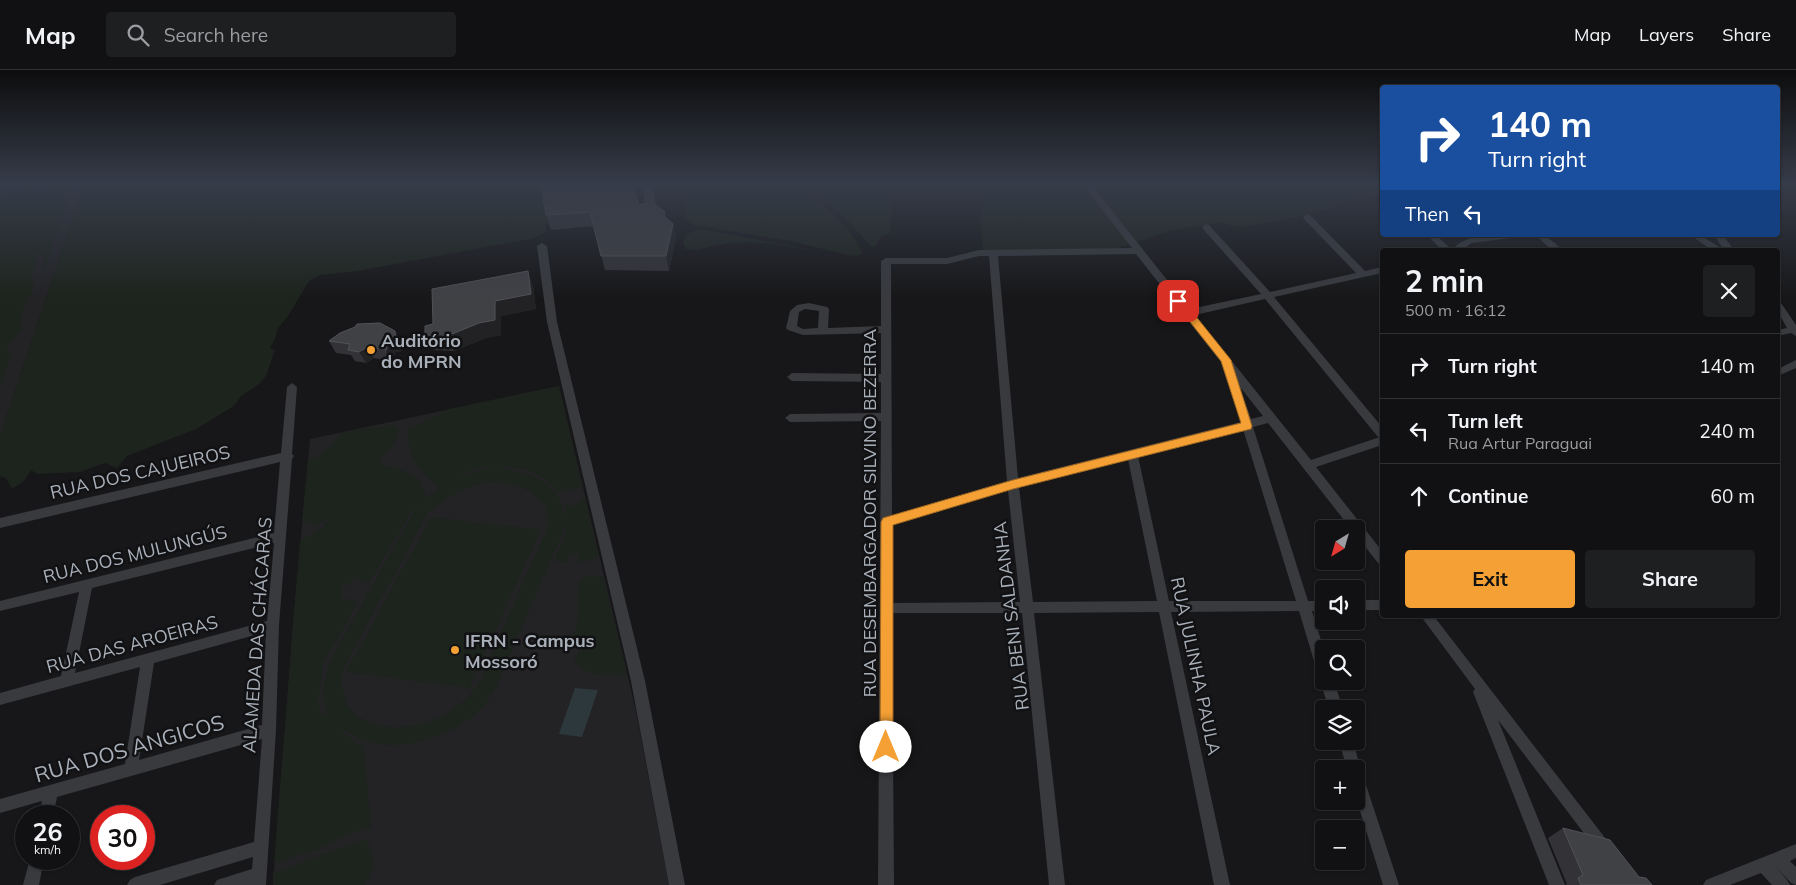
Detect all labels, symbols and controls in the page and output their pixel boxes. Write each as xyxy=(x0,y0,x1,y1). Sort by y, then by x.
search box xyxy=(106,12,456,57)
text: Map xyxy=(25,20,76,50)
icon: search xyxy=(124,21,152,49)
text: Search here xyxy=(164,23,268,47)
text: Map xyxy=(1574,23,1611,46)
text: Layers xyxy=(1639,23,1694,46)
text: Share xyxy=(1722,23,1771,46)
text: 140 m xyxy=(1488,102,1592,146)
icon: right xyxy=(1405,105,1470,170)
text: Turn right xyxy=(1488,145,1586,173)
icon: left xyxy=(1459,200,1487,228)
text: Then xyxy=(1405,202,1449,226)
text: 2 min xyxy=(1405,262,1484,300)
button: close xyxy=(1703,265,1755,317)
pin xyxy=(1157,280,1199,322)
icon: arrive xyxy=(1164,287,1192,315)
text: 500 m · 16:12 xyxy=(1405,300,1506,320)
place label: Auditório do MPRN xyxy=(381,329,462,373)
street label: RUA DESEMBARGADOR SILVINO BEZERRA xyxy=(858,329,881,697)
marker: Auditório do MPRN xyxy=(365,344,377,356)
icon: right xyxy=(1405,352,1433,380)
text: Turn right xyxy=(1448,354,1537,378)
text: 140 m xyxy=(1699,354,1755,378)
text: Turn left xyxy=(1448,409,1523,433)
icon: left xyxy=(1405,417,1433,445)
text: 240 m xyxy=(1699,419,1755,443)
text: Rua Artur Paraguai xyxy=(1448,433,1592,453)
street label: RUA DOS CAJUEIROS xyxy=(48,440,232,504)
icon: ahead xyxy=(1405,482,1433,510)
text: Continue xyxy=(1448,484,1528,508)
text: 60 m xyxy=(1711,484,1755,508)
street label: ALAMEDA DAS CHÁCARAS xyxy=(237,516,277,754)
street label: RUA DOS MULUNGÚS xyxy=(41,520,229,588)
street label: RUA BENI SALDANHA xyxy=(988,520,1034,712)
north arrow xyxy=(1315,520,1365,570)
map controls xyxy=(1315,520,1365,870)
button: Exit xyxy=(1405,550,1575,608)
button: Share xyxy=(1585,550,1755,608)
street label: RUA JULINHA PAULA xyxy=(1166,575,1226,757)
button: sound xyxy=(1315,580,1365,630)
street label: RUA DAS AROEIRAS xyxy=(44,610,220,678)
place label: IFRN - Campus Mossoró xyxy=(465,629,595,673)
button: search xyxy=(1315,640,1365,690)
marker: IFRN - Campus Mossoró xyxy=(449,644,461,656)
button: layers xyxy=(1315,700,1365,750)
street label: RUA DOS ANGICOS xyxy=(31,708,227,788)
position arrow xyxy=(859,720,911,772)
button: + xyxy=(1315,760,1365,810)
speed limit sign: 30 xyxy=(90,805,155,870)
text: 26 xyxy=(32,816,63,847)
button: − xyxy=(1315,820,1365,870)
text: km/h xyxy=(34,842,61,857)

